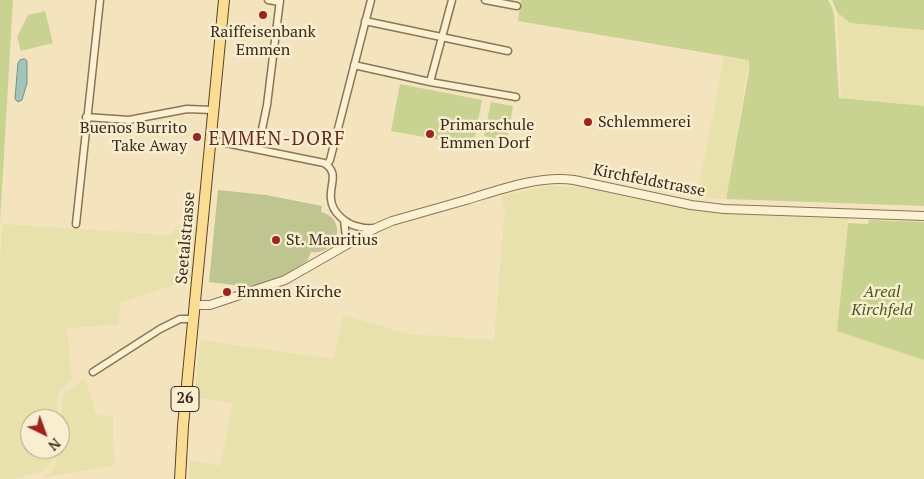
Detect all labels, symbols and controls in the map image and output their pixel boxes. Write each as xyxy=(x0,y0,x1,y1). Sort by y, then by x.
marker: Raiffeisenbank Emmen xyxy=(257,9,269,21)
place label: Raiffeisenbank Emmen xyxy=(210,22,316,60)
place label: Schlemmerei xyxy=(598,112,691,132)
place label: Primarschule Emmen Dorf xyxy=(440,115,534,153)
marker: Schlemmerei xyxy=(582,116,594,128)
place label: Buenos Burrito Take Away xyxy=(80,118,187,156)
marker: Primarschule Emmen Dorf xyxy=(424,128,436,140)
district label: EMMEN-DORF xyxy=(207,129,347,151)
marker: Buenos Burrito Take Away xyxy=(191,131,203,143)
street label: Kirchfeldstrasse xyxy=(591,161,707,201)
street label: Seetalstrasse xyxy=(172,191,200,285)
place label: St. Mauritius xyxy=(286,230,378,250)
marker: St. Mauritius xyxy=(270,234,282,246)
place label: Emmen Kirche xyxy=(237,282,342,302)
park label: Areal Kirchfeld xyxy=(851,282,913,320)
marker: Emmen Kirche xyxy=(221,286,233,298)
road number: 26 xyxy=(171,386,199,412)
north arrow xyxy=(20,409,70,459)
text: N xyxy=(44,434,65,455)

